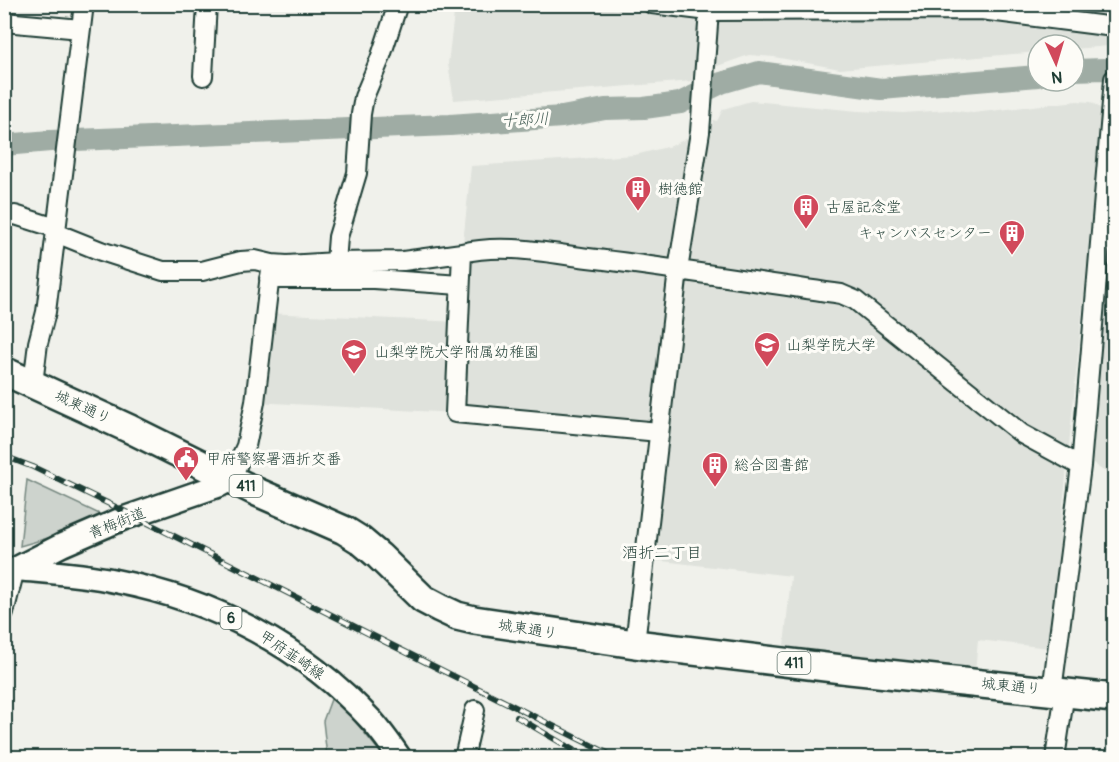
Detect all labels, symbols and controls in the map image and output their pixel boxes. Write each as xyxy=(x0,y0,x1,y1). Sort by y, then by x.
north arrow xyxy=(1026,33,1086,93)
text: N xyxy=(1051,67,1063,87)
water label: 十郎川 xyxy=(501,109,550,131)
building icon: 樹徳館 xyxy=(623,174,653,212)
place label: 樹徳館 xyxy=(658,180,703,199)
building icon: 古屋記念堂 xyxy=(791,192,821,230)
place label: 古屋記念堂 xyxy=(826,198,901,217)
building icon: キャンパスセンター xyxy=(997,218,1027,256)
place label: キャンパスセンター xyxy=(858,224,992,243)
school or university icon: 山梨学院大学 xyxy=(752,330,782,368)
place label: 山梨学院大学 xyxy=(786,336,876,355)
school or university icon: 山梨学院大学附属幼稚園 xyxy=(339,337,369,375)
place label: 山梨学院大学附属幼稚園 xyxy=(374,343,539,362)
street label: 城東通り xyxy=(52,386,114,429)
public building icon: 甲府警察署酒折交番 xyxy=(171,444,201,482)
place label: 甲府警察署酒折交番 xyxy=(206,450,341,469)
building icon: 総合図書館 xyxy=(700,450,730,488)
place label: 総合図書館 xyxy=(734,456,809,475)
road number: 411 xyxy=(230,475,262,497)
street label: 青梅街道 xyxy=(86,503,149,544)
district label: 酒折二丁目 xyxy=(622,543,702,563)
road number: 6 xyxy=(220,607,242,629)
street label: 城東通り xyxy=(497,615,559,644)
street label: 甲府韮崎線 xyxy=(255,627,328,684)
road number: 411 xyxy=(778,652,810,674)
street label: 城東通り xyxy=(980,674,1042,699)

